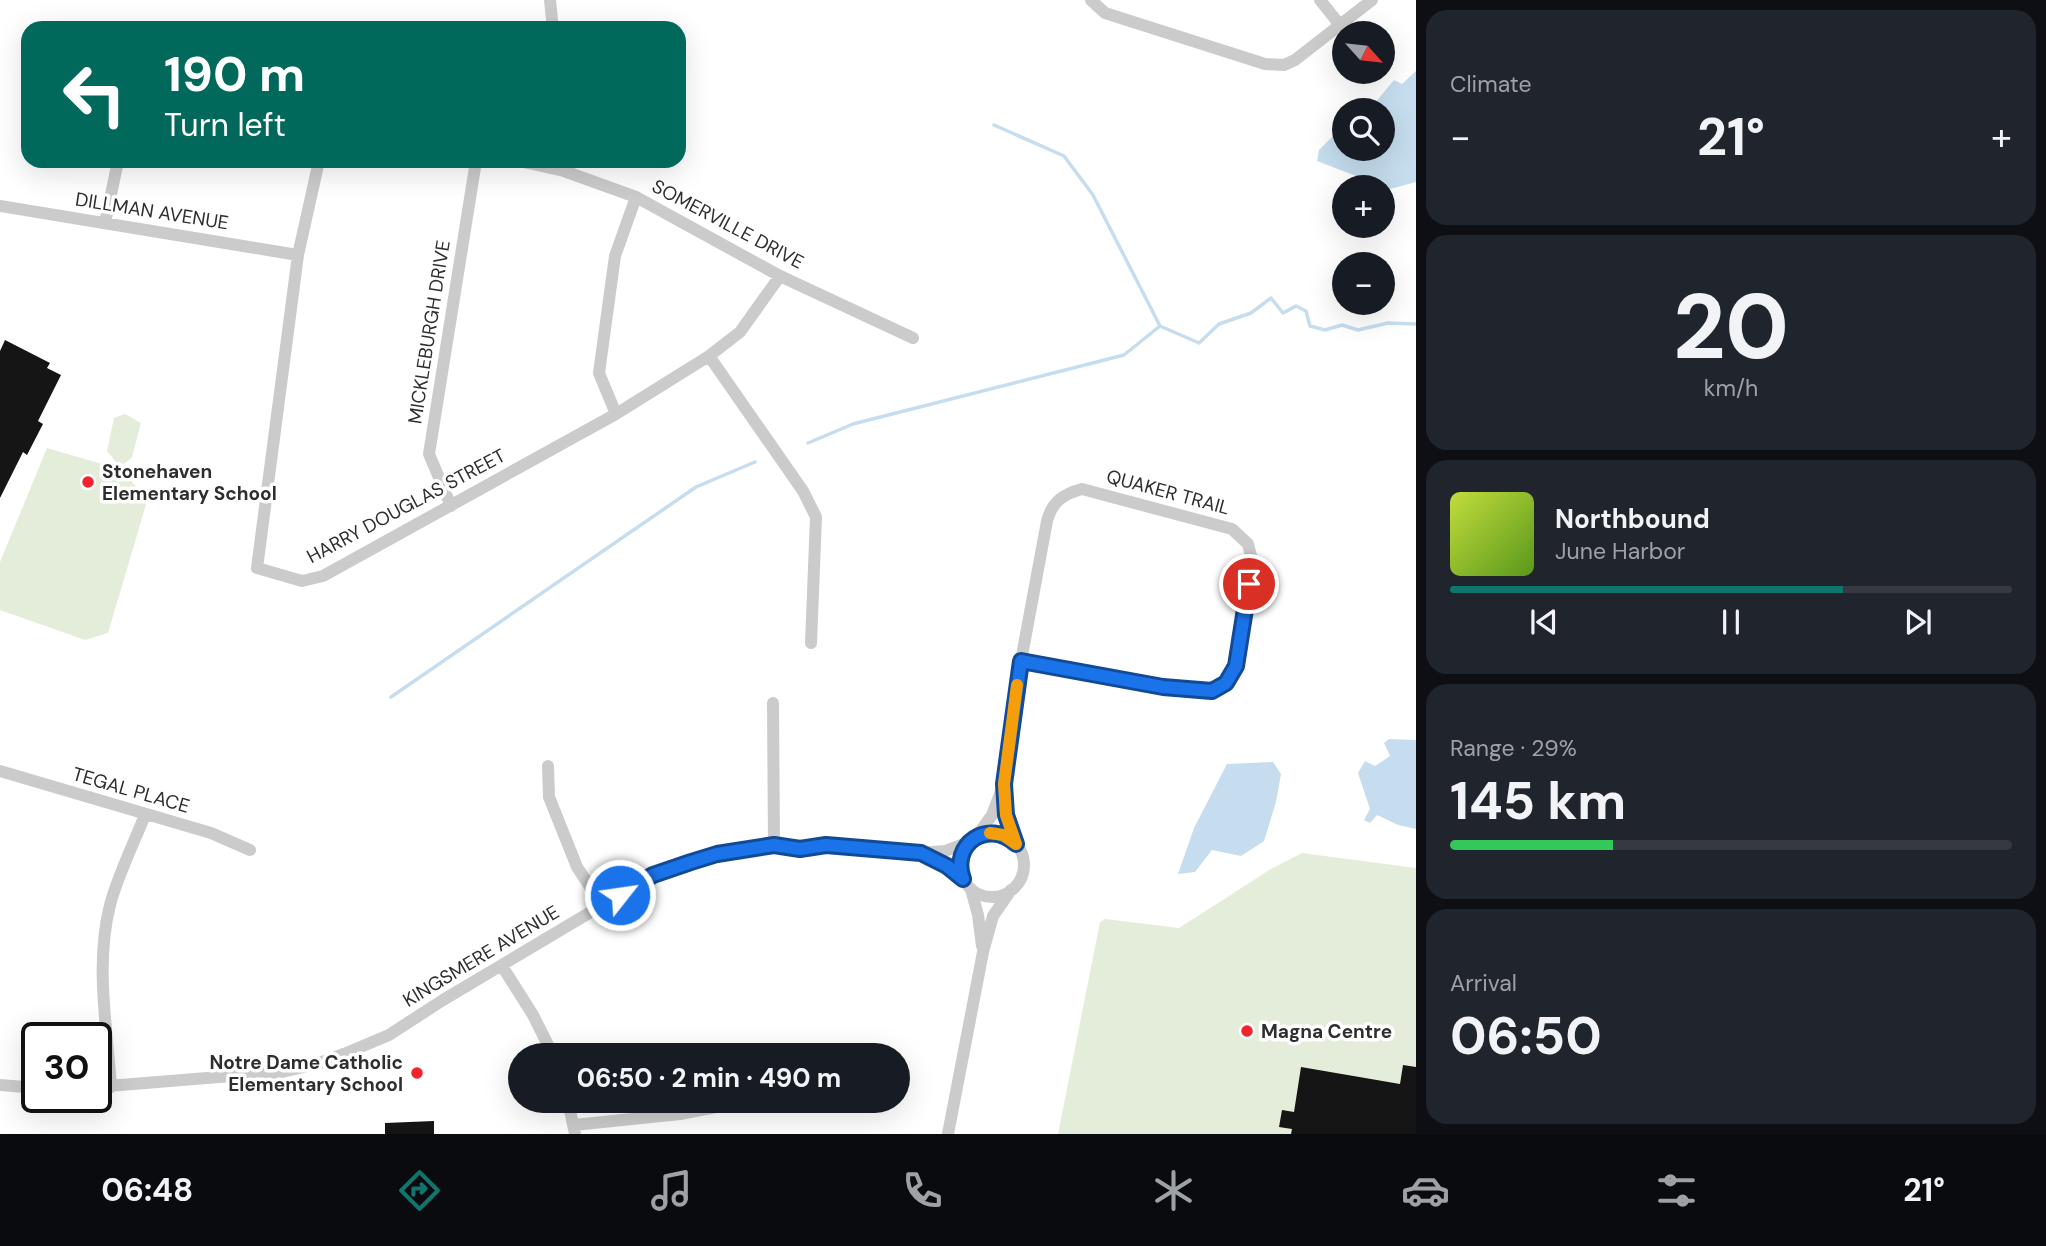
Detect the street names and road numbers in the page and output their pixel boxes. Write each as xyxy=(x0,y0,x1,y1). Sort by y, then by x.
street label: SOMERVILLE DRIVE xyxy=(648,173,808,275)
street label: DILLMAN AVENUE xyxy=(74,187,230,235)
street label: MICKLEBURGH DRIVE xyxy=(402,238,456,426)
street label: HARRY DOUGLAS STREET xyxy=(302,443,510,569)
street label: QUAKER TRAIL xyxy=(1104,464,1232,520)
street label: TEGAL PLACE xyxy=(70,761,192,819)
street label: KINGSMERE AVENUE xyxy=(398,899,564,1013)

